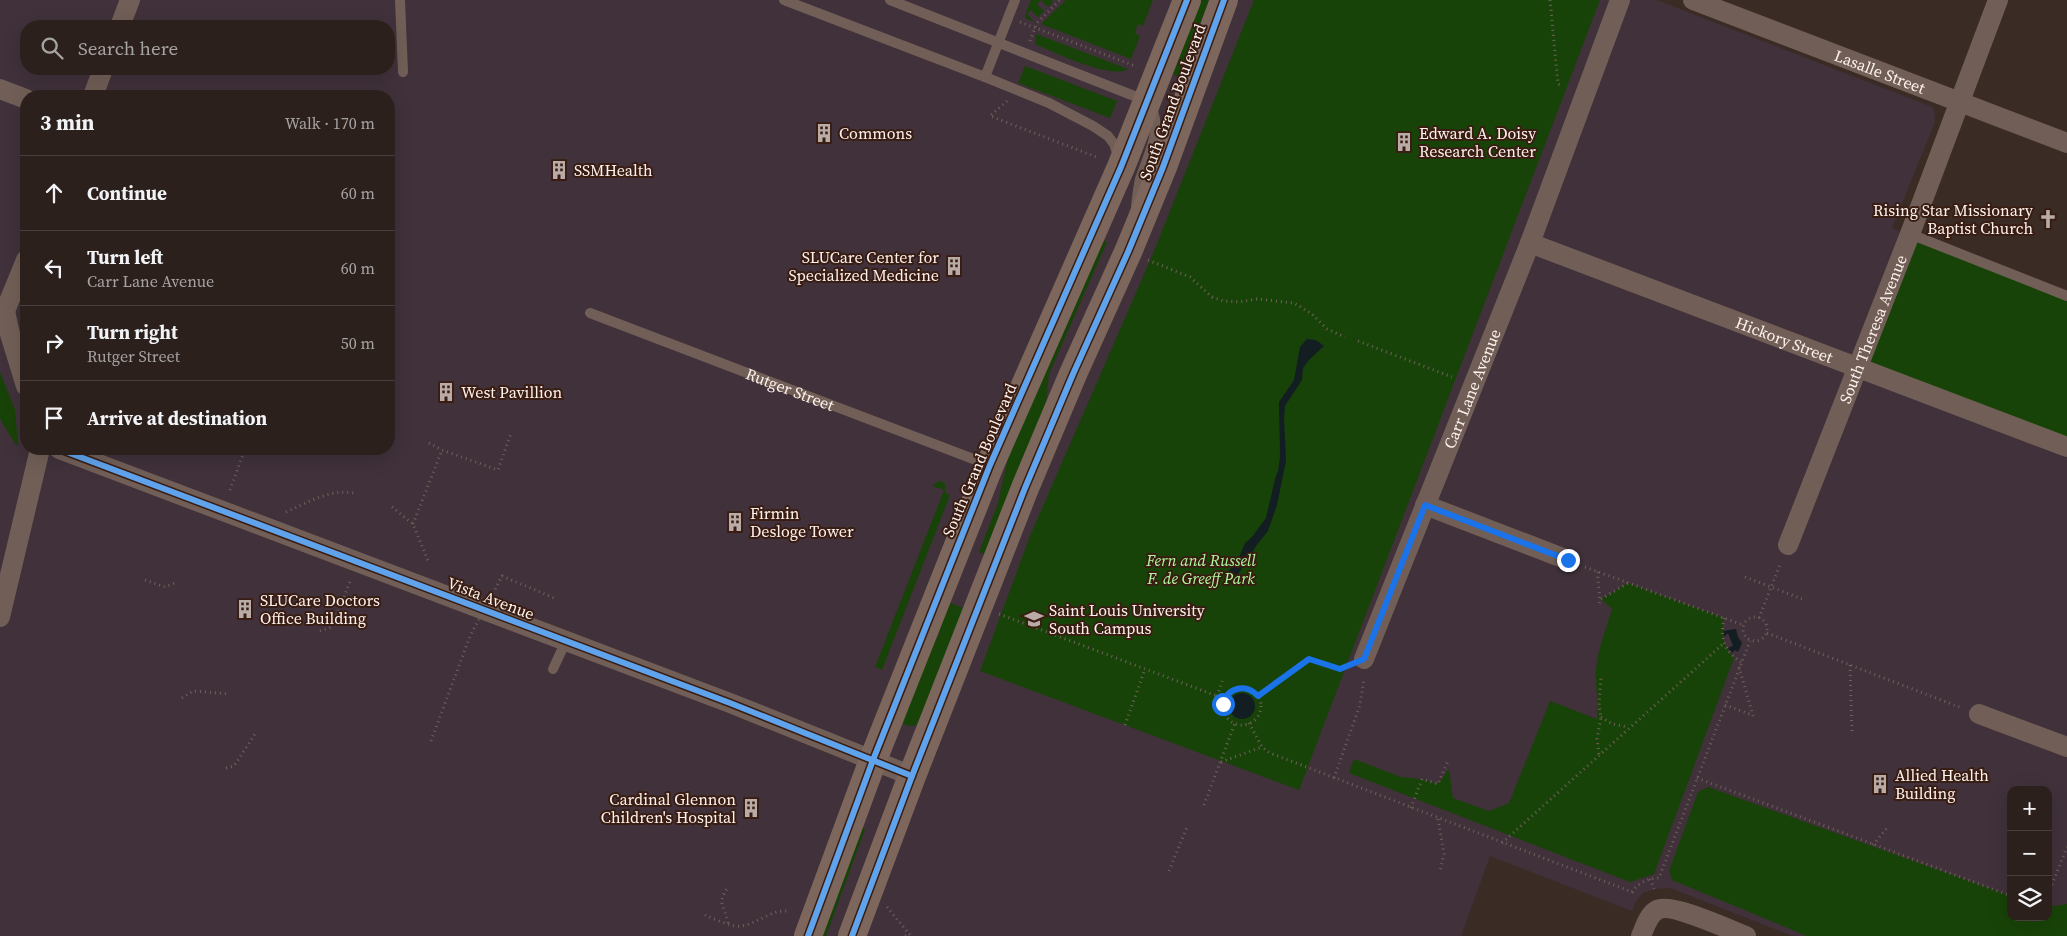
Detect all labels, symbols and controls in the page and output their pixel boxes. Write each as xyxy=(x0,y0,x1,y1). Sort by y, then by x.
search box xyxy=(20,20,395,75)
street label: South Grand Boulevard xyxy=(1133,21,1211,183)
icon: search xyxy=(38,34,66,62)
text: Search here xyxy=(78,35,178,61)
street label: Lasalle Street xyxy=(1831,44,1929,99)
text: 3 min xyxy=(40,108,95,137)
text: Walk · 170 m xyxy=(285,112,375,134)
building icon: Commons xyxy=(813,122,835,144)
place label: Commons xyxy=(839,122,912,144)
place label: Edward A. Doisy Research Center xyxy=(1419,122,1537,162)
building icon: Edward A. Doisy Research Center xyxy=(1393,131,1415,153)
building icon: SSMHealth xyxy=(548,159,570,181)
place label: SSMHealth xyxy=(574,159,653,181)
icon: ahead xyxy=(40,179,68,207)
text: Continue xyxy=(87,180,167,206)
text: 60 m xyxy=(341,182,375,204)
place label: Rising Star Missionary Baptist Church xyxy=(1873,199,2034,239)
church icon: Rising Star Missionary Baptist Church xyxy=(2037,208,2059,230)
text: Turn left xyxy=(87,244,163,270)
place label: SLUCare Center for Specialized Medicine xyxy=(788,246,939,286)
street label: South Theresa Avenue xyxy=(1834,251,1912,407)
icon: left xyxy=(40,254,68,282)
building icon: SLUCare Center for Specialized Medicine xyxy=(943,255,965,277)
text: 60 m xyxy=(341,257,375,279)
text: Carr Lane Avenue xyxy=(87,270,214,292)
street label: Hickory Street xyxy=(1732,311,1837,368)
text: Turn right xyxy=(87,319,178,345)
street label: Carr Lane Avenue xyxy=(1438,326,1506,452)
icon: right xyxy=(40,329,68,357)
text: 50 m xyxy=(341,332,375,354)
text: Rutger Street xyxy=(87,345,180,367)
street label: Rutger Street xyxy=(743,362,838,416)
street label: South Grand Boulevard xyxy=(937,380,1021,540)
building icon: West Pavillion xyxy=(435,381,457,403)
place label: West Pavillion xyxy=(461,381,562,403)
icon: arrive xyxy=(40,404,68,432)
text: Arrive at destination xyxy=(87,405,267,431)
place label: Firmin Desloge Tower xyxy=(750,502,854,542)
building icon: Firmin Desloge Tower xyxy=(724,511,746,533)
park label: Fern and Russell F. de Greeff Park xyxy=(1145,549,1256,589)
route end xyxy=(1557,549,1580,572)
street label: Vista Avenue xyxy=(444,571,538,625)
place label: SLUCare Doctors Office Building xyxy=(260,589,380,629)
building icon: SLUCare Doctors Office Building xyxy=(234,598,256,620)
place label: Saint Louis University South Campus xyxy=(1049,599,1205,639)
school or university icon: Saint Louis University South Campus xyxy=(1023,608,1045,630)
route start xyxy=(1212,693,1235,716)
place label: Allied Health Building xyxy=(1895,764,1989,804)
building icon: Allied Health Building xyxy=(1869,773,1891,795)
map controls xyxy=(2007,786,2052,921)
button: + xyxy=(2007,786,2052,831)
place label: Cardinal Glennon Children's Hospital xyxy=(601,788,736,828)
building icon: Cardinal Glennon Children's Hospital xyxy=(740,797,762,819)
button: − xyxy=(2007,831,2052,876)
button: layers xyxy=(2007,876,2052,921)

